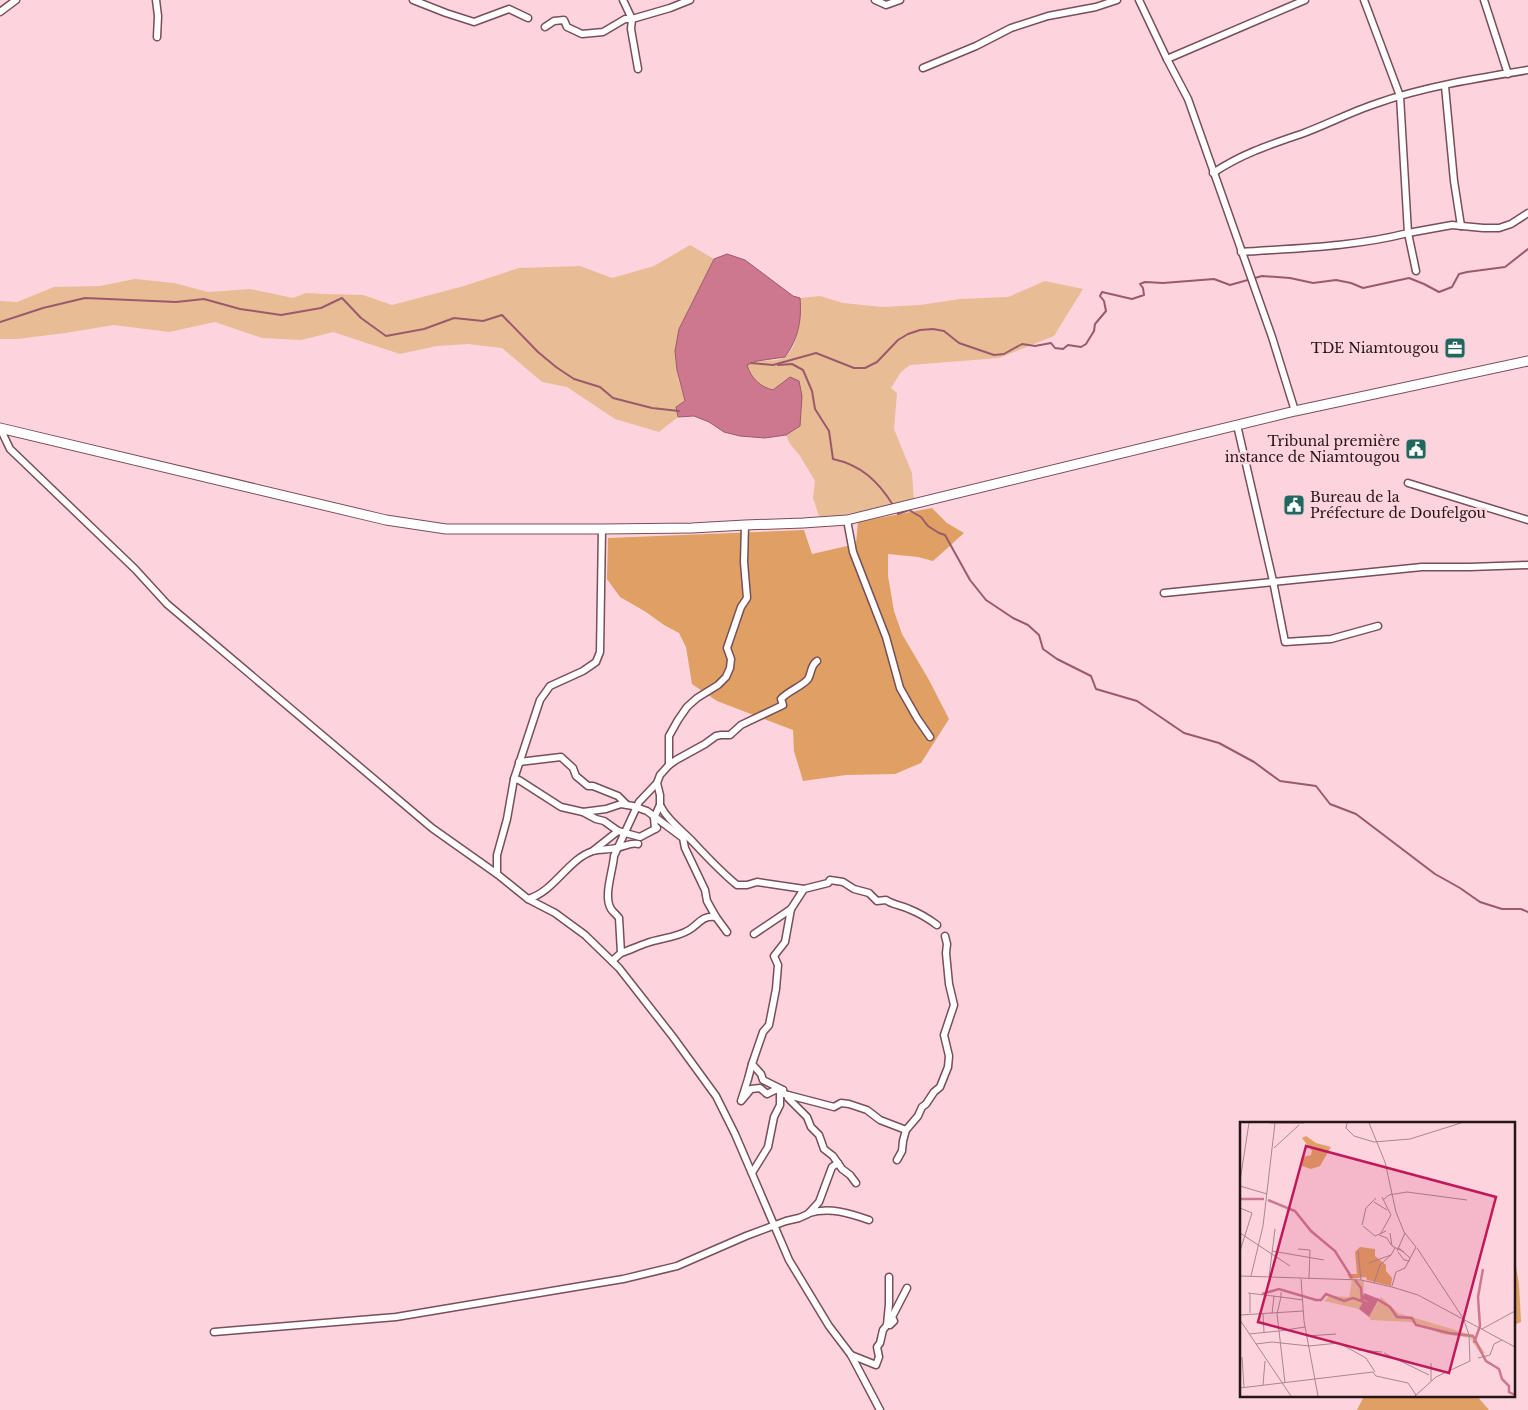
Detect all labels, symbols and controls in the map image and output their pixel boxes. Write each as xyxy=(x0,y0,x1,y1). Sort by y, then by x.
office icon: TDE Niamtougou xyxy=(1443,336,1467,360)
place label: TDE Niamtougou xyxy=(1311,339,1440,357)
place label: Tribunal première instance de Niamtougou xyxy=(1225,432,1401,466)
public building icon: Tribunal première instance de Niamtougou xyxy=(1404,437,1428,461)
place label: Bureau de la Préfecture de Doufelgou xyxy=(1310,488,1487,522)
public building icon: Bureau de la Préfecture de Doufelgou xyxy=(1282,493,1306,517)
inset map xyxy=(1240,1122,1516,1398)

